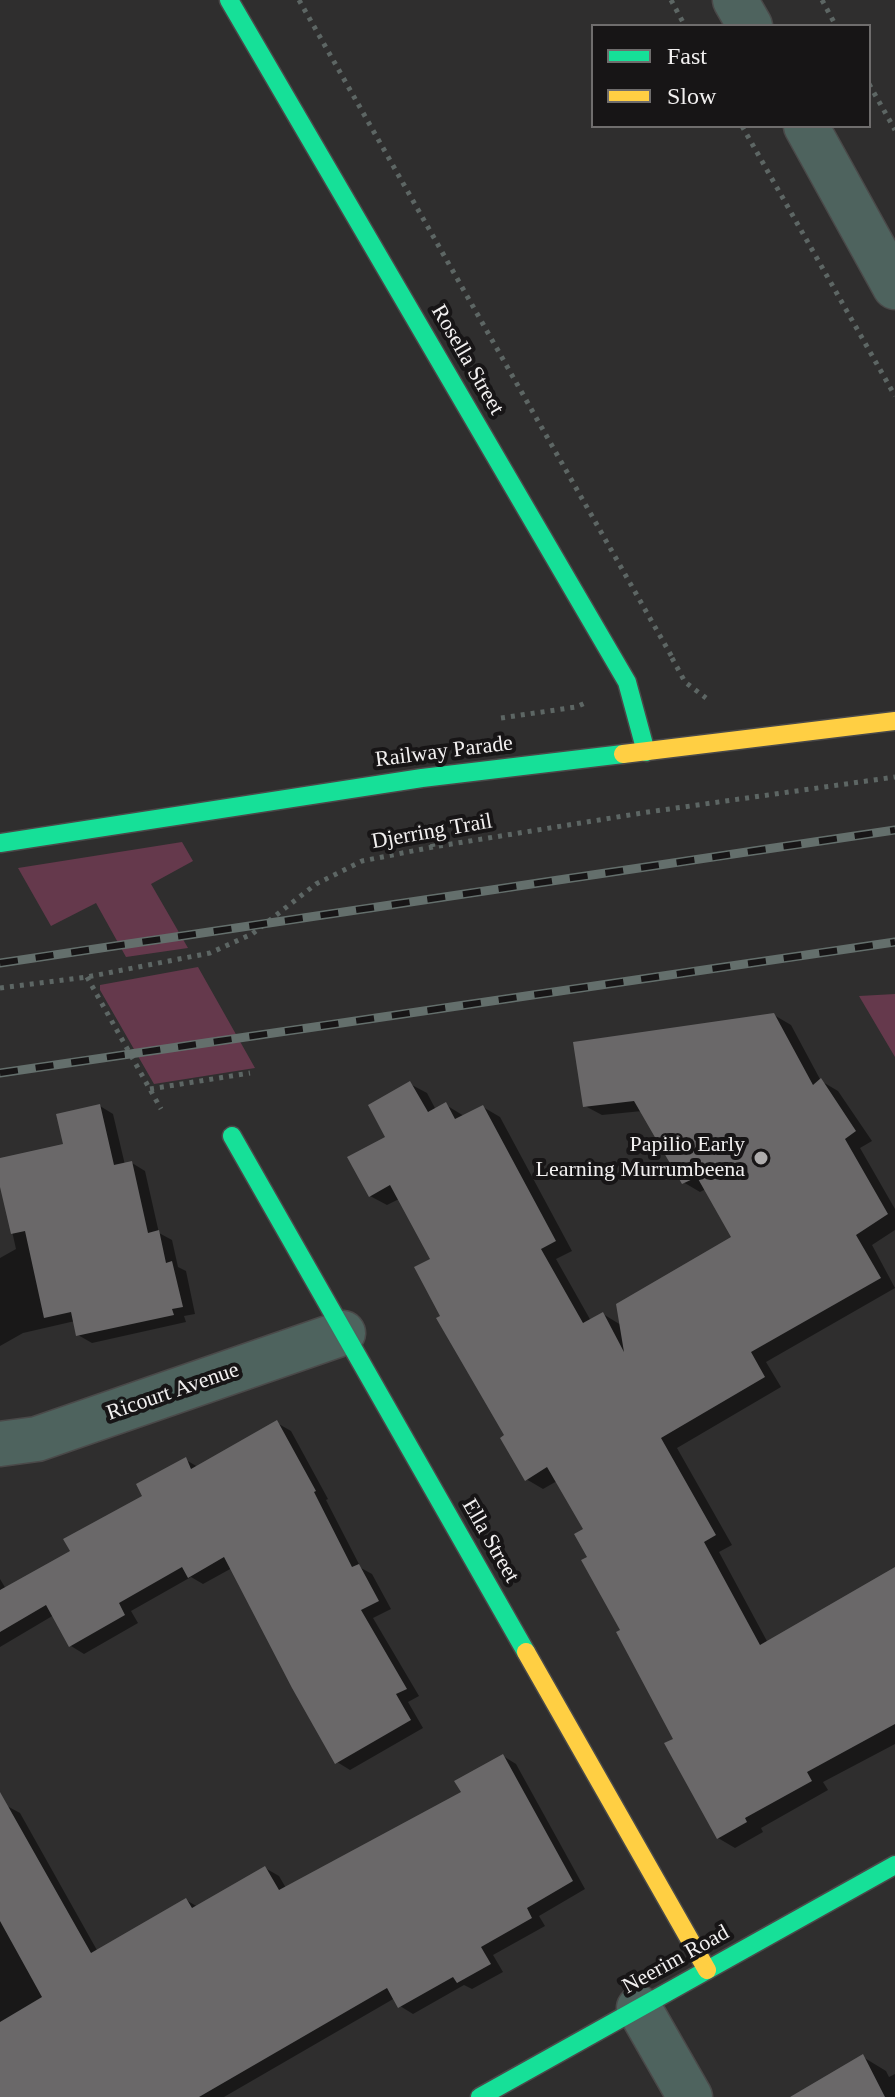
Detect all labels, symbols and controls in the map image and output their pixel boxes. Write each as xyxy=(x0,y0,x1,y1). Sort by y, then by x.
legend xyxy=(591,24,871,128)
text: Fast xyxy=(667,43,707,69)
text: Slow xyxy=(667,83,716,109)
street label: Rosella Street xyxy=(425,300,509,420)
street label: Railway Parade xyxy=(374,730,514,774)
street label: Djerring Trail xyxy=(370,808,494,856)
place label: Papilio Early Learning Murrumbeena xyxy=(535,1132,745,1184)
marker: Papilio Early Learning Murrumbeena xyxy=(752,1149,770,1167)
street label: Ricourt Avenue xyxy=(103,1357,243,1427)
street label: Ella Street xyxy=(456,1494,524,1588)
street label: Neerim Road xyxy=(618,1920,734,2000)

